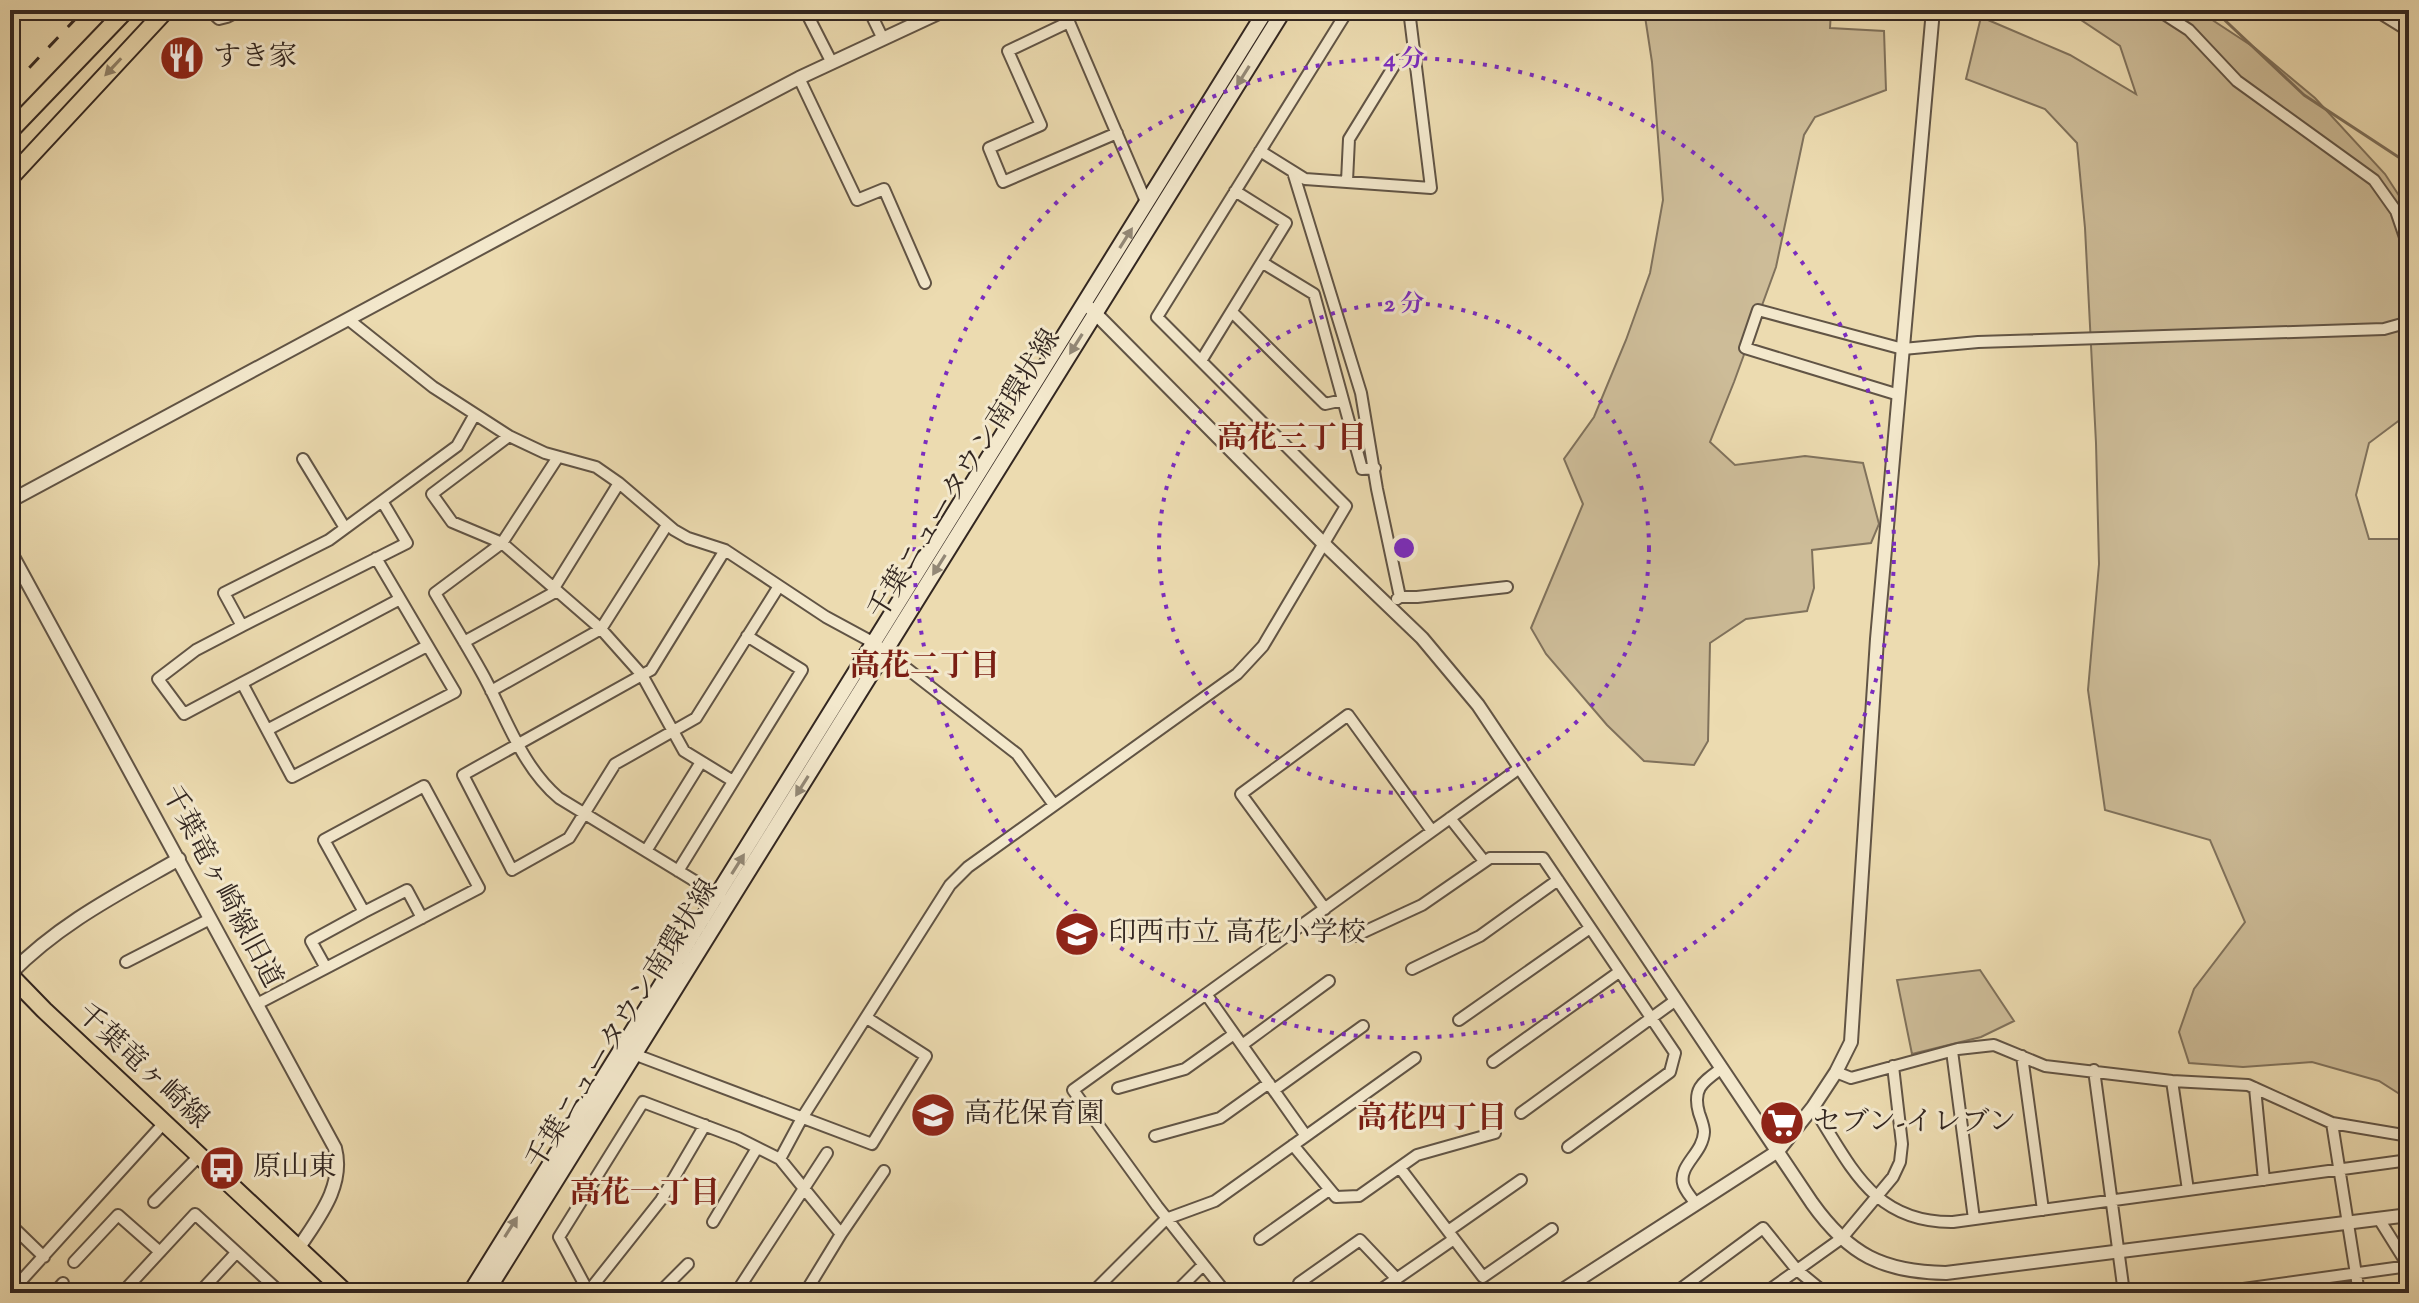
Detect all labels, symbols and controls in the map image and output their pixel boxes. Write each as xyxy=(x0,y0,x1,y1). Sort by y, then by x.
restaurant icon: すき家 xyxy=(158,34,206,82)
place label: すき家 xyxy=(213,38,297,78)
text: 4 分 xyxy=(1382,43,1425,77)
one-way arrow xyxy=(105,58,123,77)
one-way arrow xyxy=(1236,65,1250,87)
one-way arrow xyxy=(1118,227,1132,249)
text: 2 分 xyxy=(1384,288,1424,322)
street label: 千葉ニュータウン南環状線 xyxy=(859,322,1071,628)
one-way arrow xyxy=(1069,333,1083,355)
district label: 高花三丁目 xyxy=(1217,418,1367,461)
centre of rings xyxy=(1390,534,1418,562)
one-way arrow xyxy=(932,554,946,576)
district label: 高花二丁目 xyxy=(850,646,1000,689)
one-way arrow xyxy=(795,775,809,797)
street label: 千葉竜ヶ崎線旧道 xyxy=(151,779,291,995)
one-way arrow xyxy=(730,853,744,875)
street label: 千葉ニュータウン南環状線 xyxy=(517,872,729,1178)
school or university icon: 印西市立 高花小学校 xyxy=(1053,910,1101,958)
place label: 印西市立 高花小学校 xyxy=(1108,914,1366,954)
street label: 千葉竜ヶ崎線 xyxy=(67,995,217,1139)
school or university icon: 高花保育園 xyxy=(909,1091,957,1139)
place label: 高花保育園 xyxy=(964,1095,1104,1135)
district label: 高花四丁目 xyxy=(1357,1098,1507,1141)
supermarket icon: セブン-イレブン xyxy=(1758,1099,1806,1147)
place label: セブン-イレブン xyxy=(1813,1103,2016,1143)
bus stop icon: 原山東 xyxy=(198,1144,246,1192)
place label: 原山東 xyxy=(253,1148,337,1188)
district label: 高花一丁目 xyxy=(570,1173,720,1216)
one-way arrow xyxy=(504,1216,518,1238)

